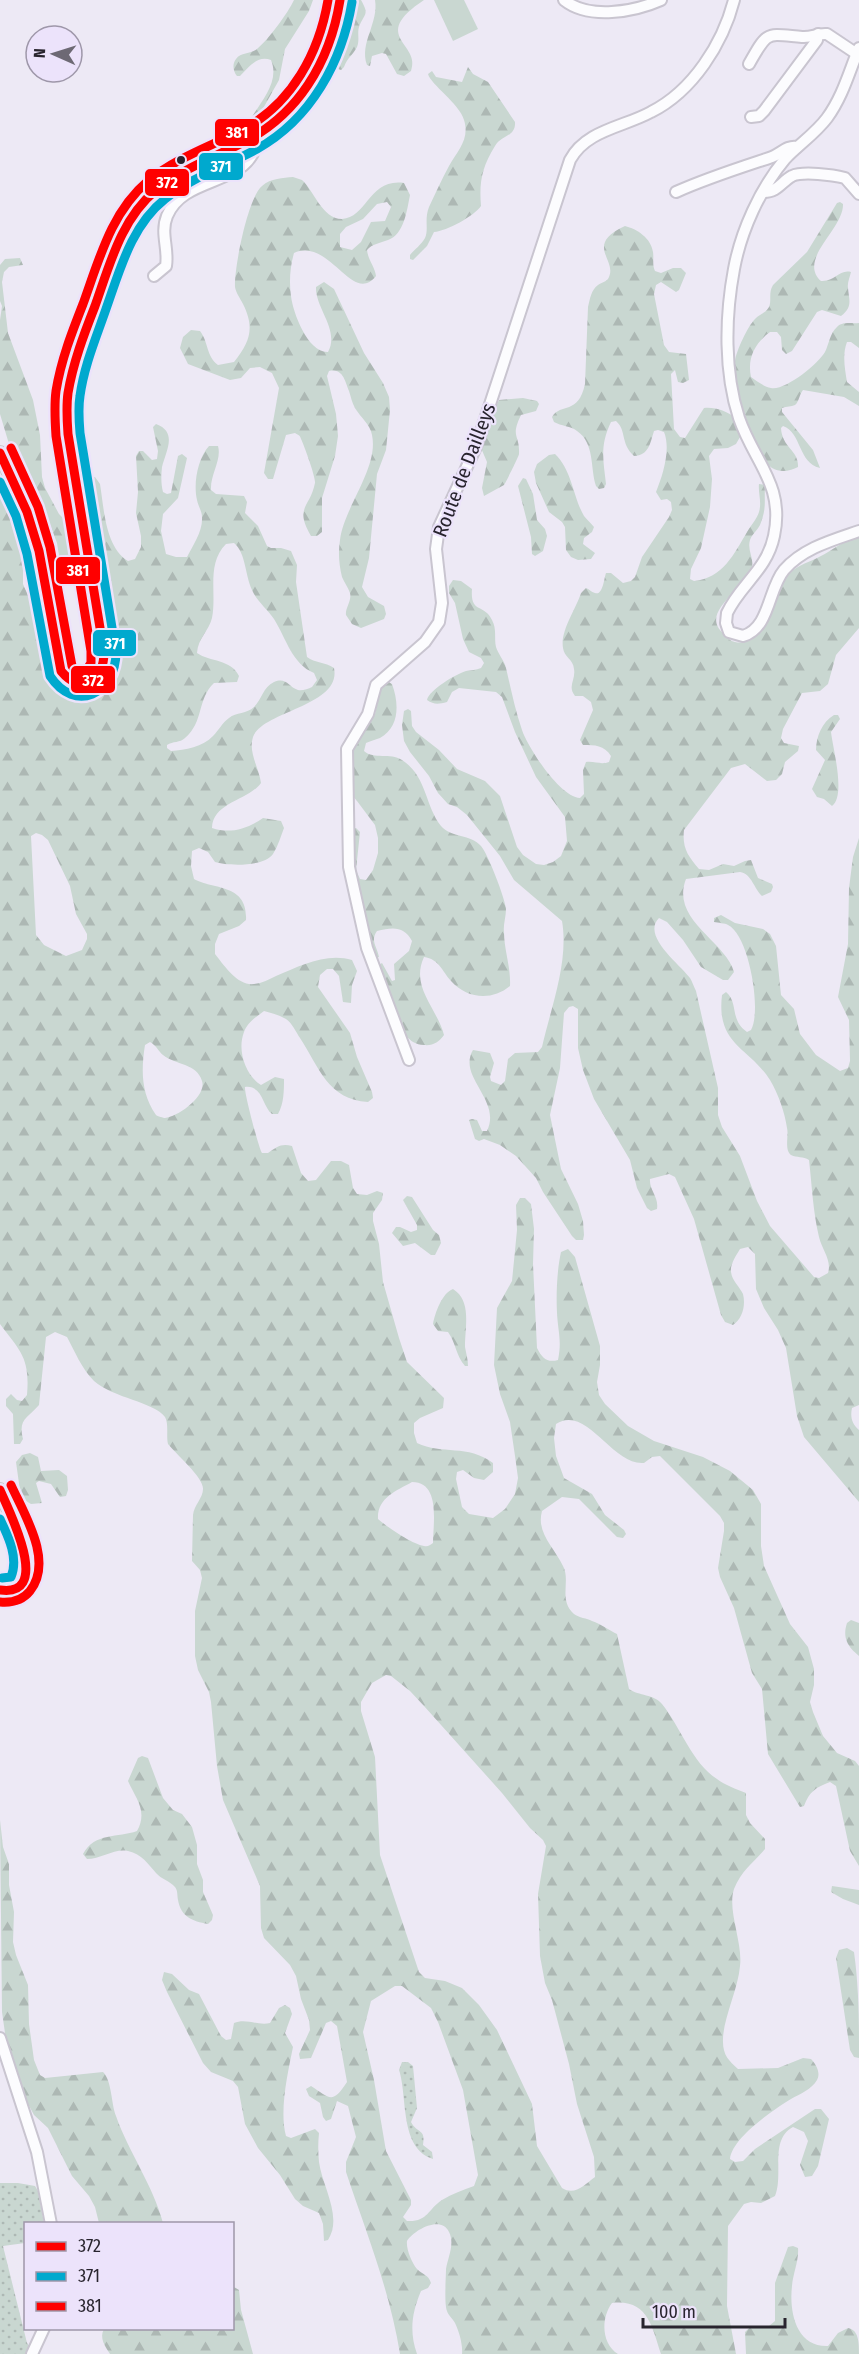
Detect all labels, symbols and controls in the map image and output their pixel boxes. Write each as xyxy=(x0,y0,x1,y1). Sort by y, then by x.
north arrow xyxy=(24,24,84,84)
text: N xyxy=(30,48,49,59)
line badge: 381 xyxy=(214,118,260,147)
text: 381 xyxy=(225,123,248,142)
line badge: 371 xyxy=(198,152,244,181)
unlabelled marker xyxy=(175,154,187,166)
text: 371 xyxy=(210,157,231,176)
line badge: 372 xyxy=(144,168,190,197)
text: 372 xyxy=(155,173,178,192)
street label: Route de Dailleys xyxy=(427,400,501,540)
line badge: 381 xyxy=(55,556,101,585)
text: 381 xyxy=(66,561,89,580)
line badge: 371 xyxy=(92,629,137,657)
text: 371 xyxy=(104,634,125,653)
line badge: 372 xyxy=(70,665,116,694)
text: 372 xyxy=(81,671,104,690)
legend xyxy=(24,2222,234,2330)
text: 372 xyxy=(78,2235,101,2257)
text: 371 xyxy=(78,2265,100,2287)
scale bar xyxy=(643,2291,786,2329)
text: 381 xyxy=(78,2295,102,2317)
text: 100 m xyxy=(652,2301,696,2323)

